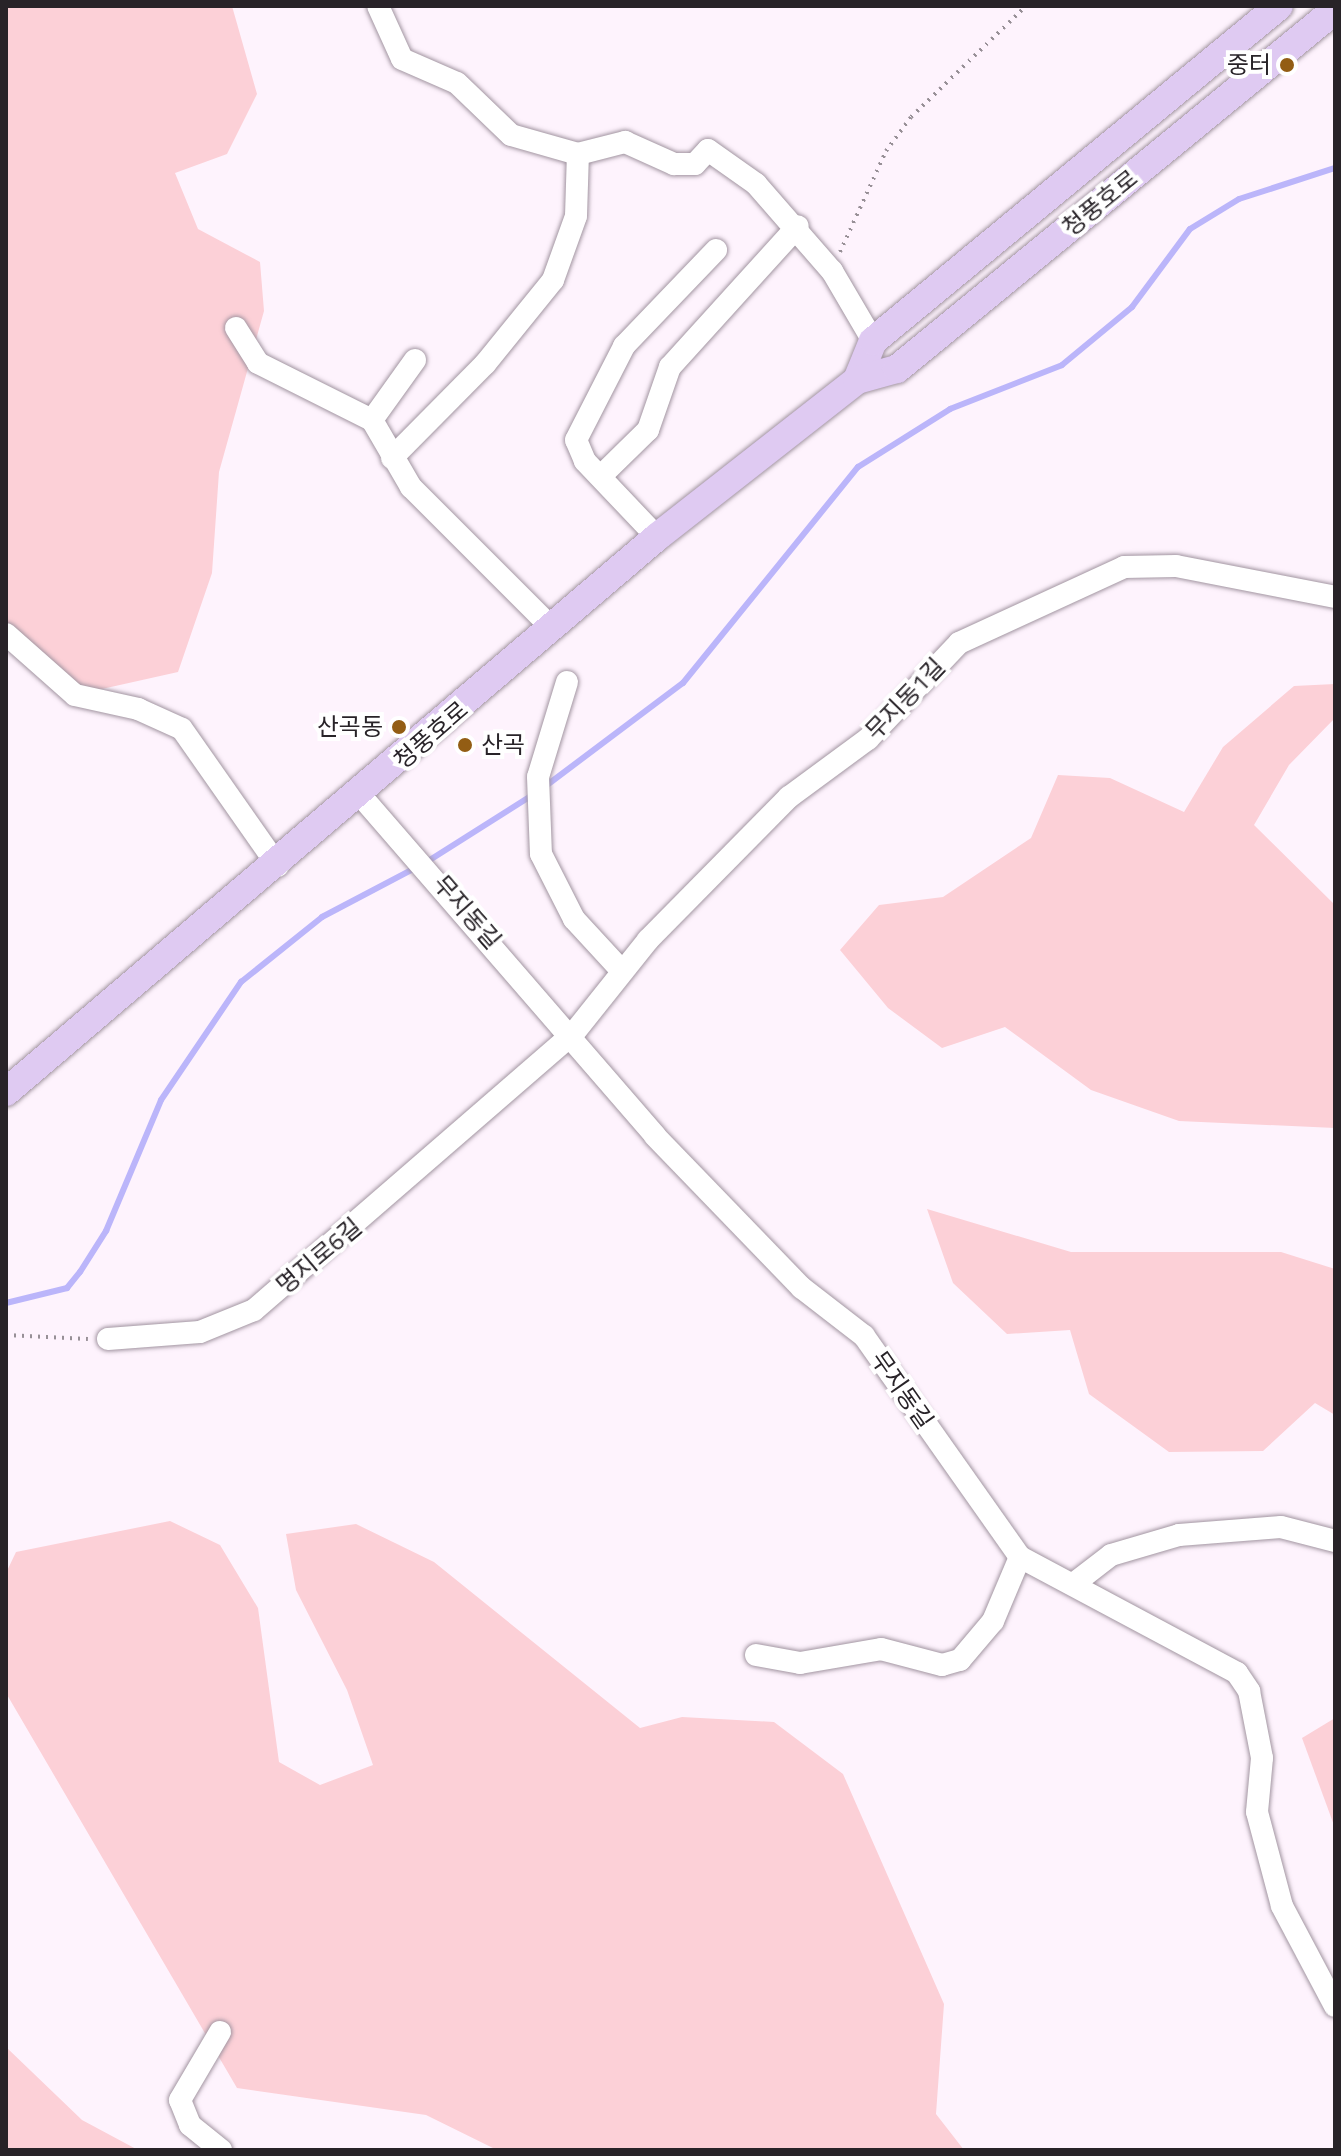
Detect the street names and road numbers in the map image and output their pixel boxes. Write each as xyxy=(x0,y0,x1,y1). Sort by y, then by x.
street label: 청풍호로 xyxy=(1057,164,1143,242)
street label: 무지동1길 xyxy=(859,652,951,746)
street label: 청풍호로 xyxy=(388,695,474,775)
street label: 무지동길 xyxy=(427,869,507,955)
street label: 명지로6길 xyxy=(271,1212,367,1300)
street label: 무지동길 xyxy=(865,1346,939,1434)

